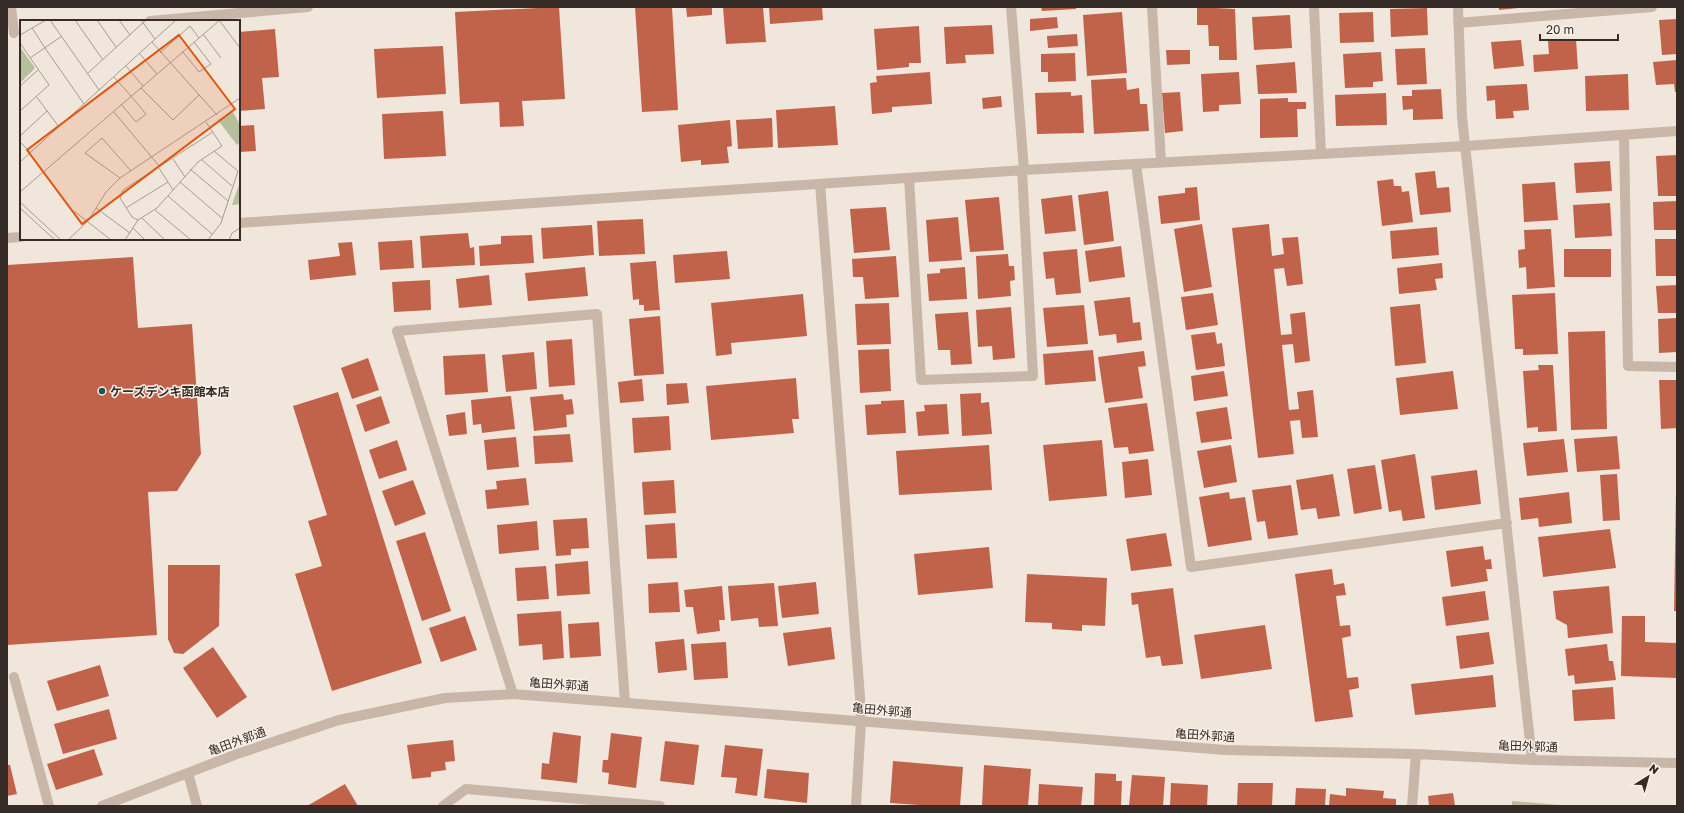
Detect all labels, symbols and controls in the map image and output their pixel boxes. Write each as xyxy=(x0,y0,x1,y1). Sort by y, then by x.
scale bar xyxy=(1540,16,1618,42)
inset map xyxy=(20,20,240,240)
text: 20 m xyxy=(1546,22,1574,37)
place label: ケーズデンキ函館本店 xyxy=(110,384,229,399)
marker: ケーズデンキ函館本店 xyxy=(97,386,107,396)
street label: 亀田外郭通 xyxy=(529,674,589,694)
street label: 亀田外郭通 xyxy=(851,700,913,720)
street label: 亀田外郭通 xyxy=(206,724,268,758)
street label: 亀田外郭通 xyxy=(1175,725,1235,745)
street label: 亀田外郭通 xyxy=(1498,737,1558,755)
north arrow xyxy=(1628,757,1668,797)
text: N xyxy=(1647,761,1662,776)

